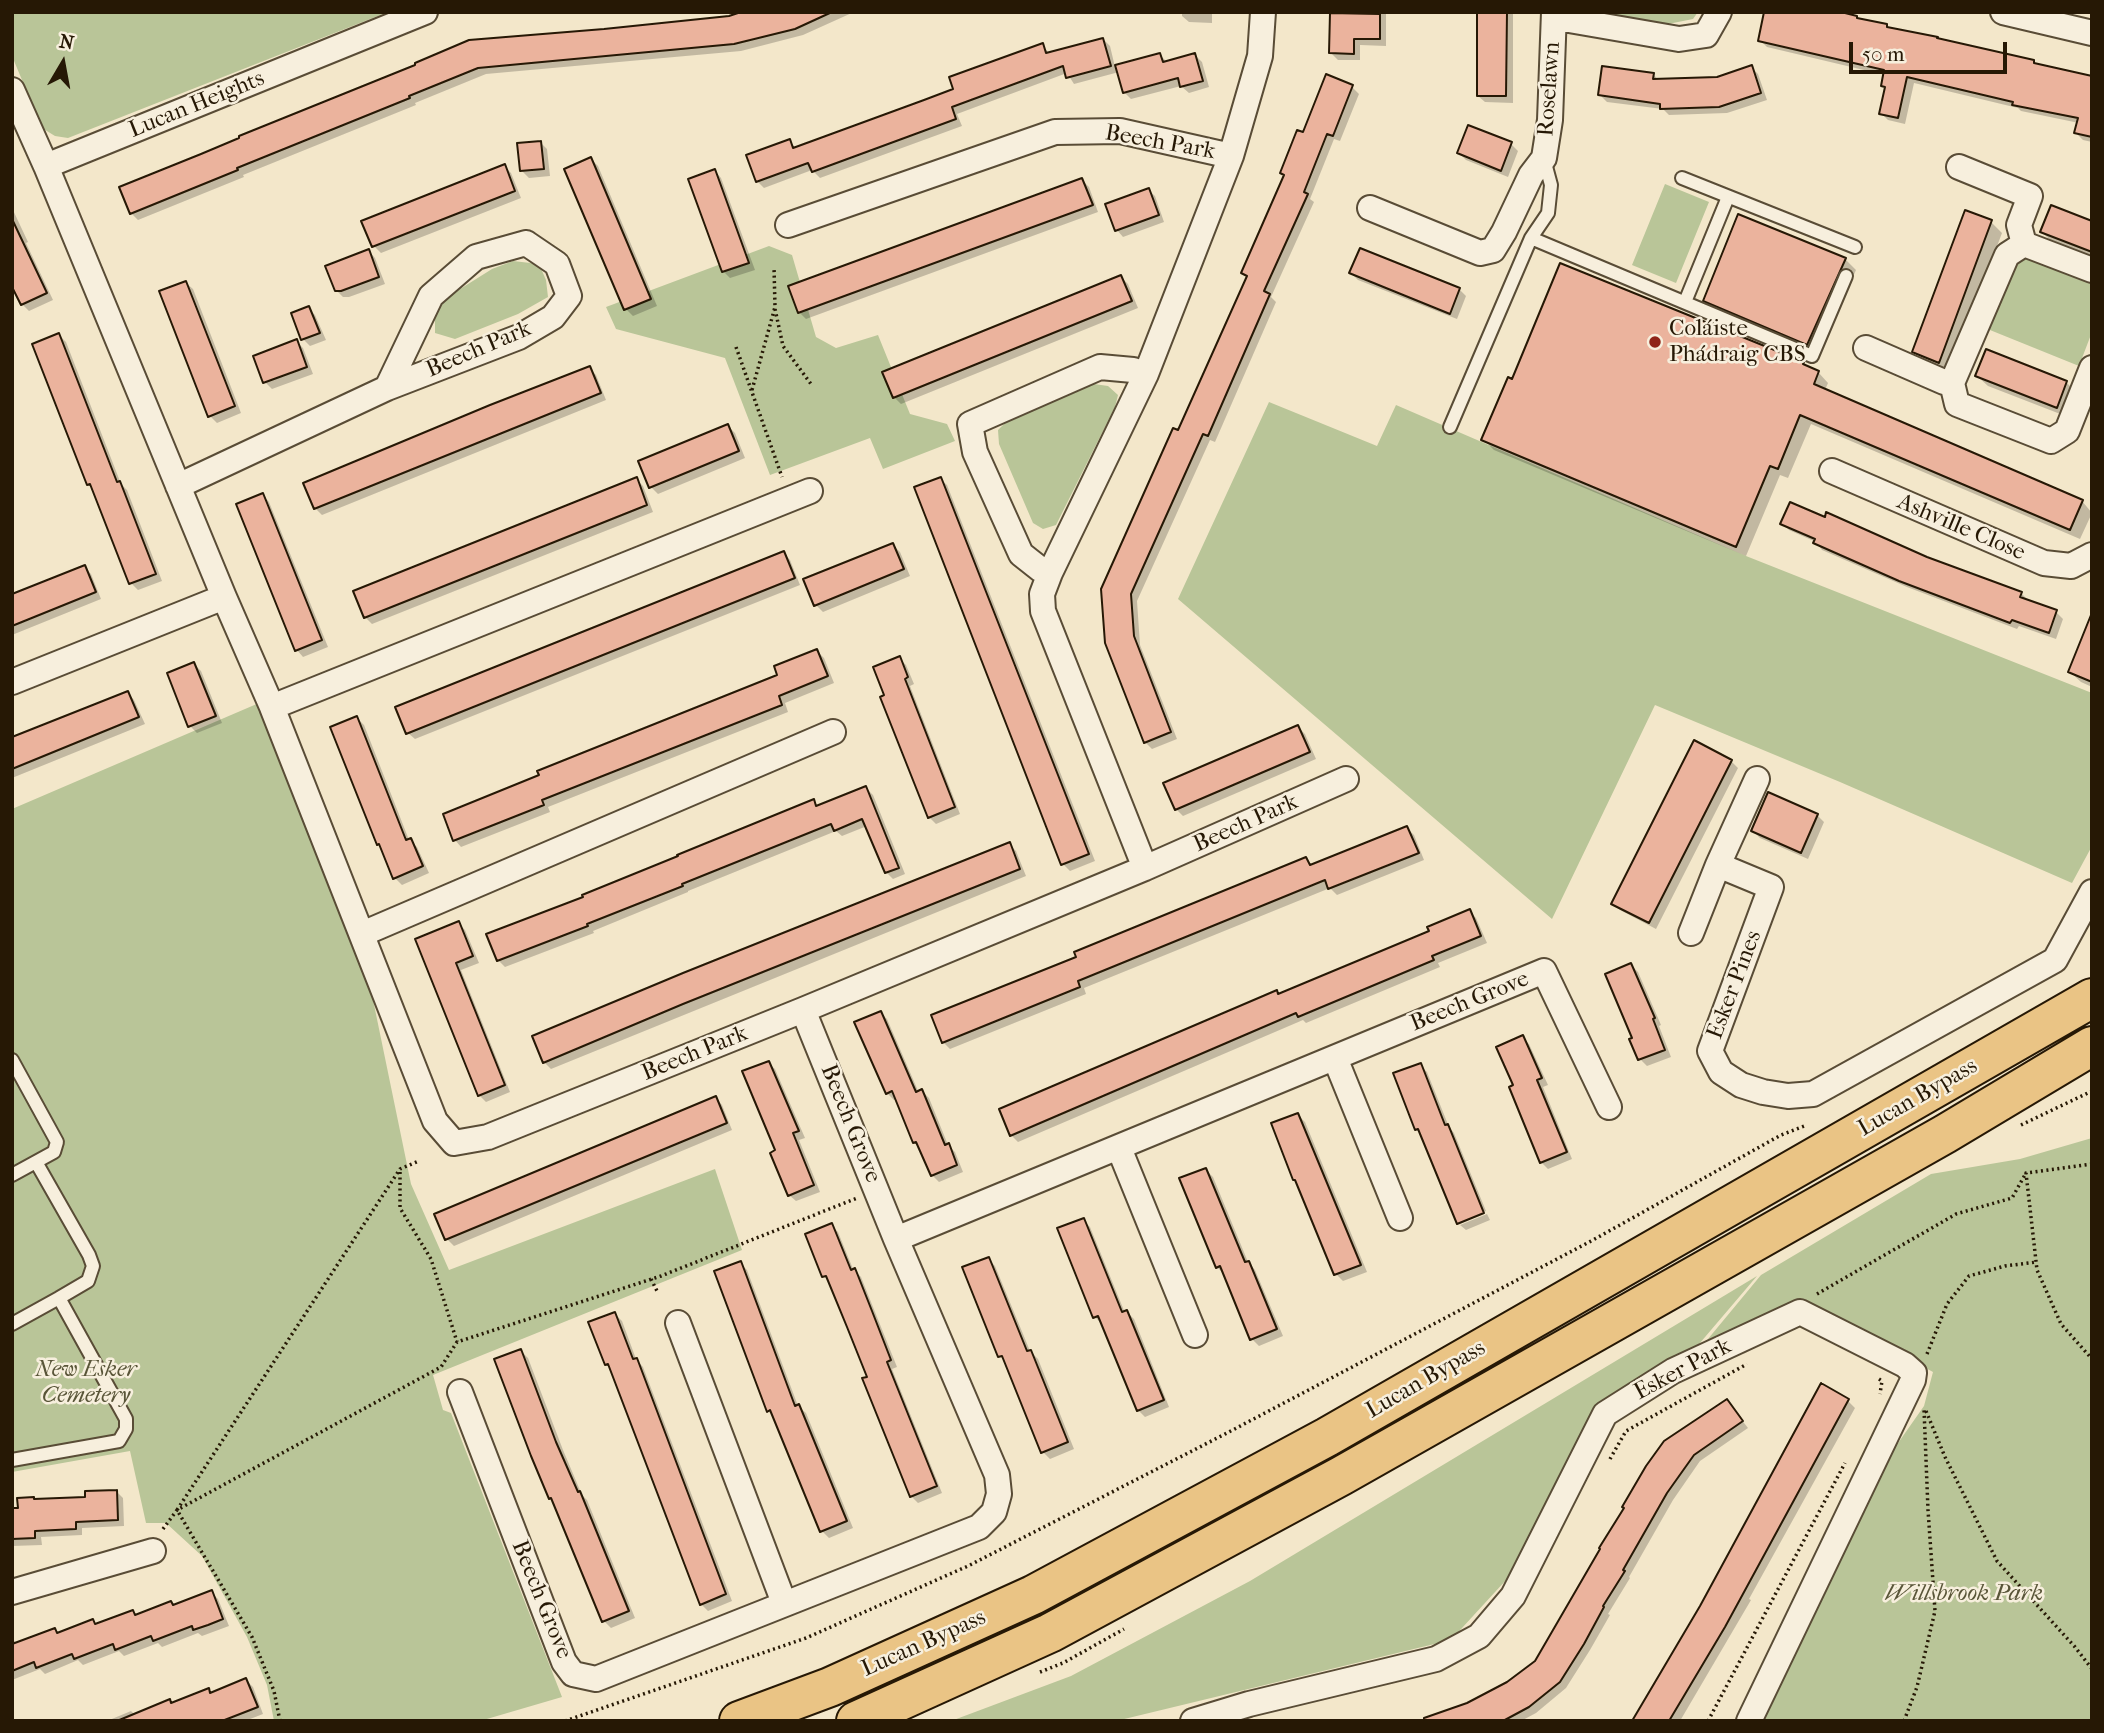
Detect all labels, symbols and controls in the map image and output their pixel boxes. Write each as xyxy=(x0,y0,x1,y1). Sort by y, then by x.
north arrow xyxy=(28,28,98,98)
scale bar xyxy=(1852,28,2010,72)
text: N xyxy=(58,30,76,54)
street label: Roselawn xyxy=(1533,41,1567,137)
text: 50 m xyxy=(1862,42,1905,66)
street label: Lucan Heights xyxy=(125,65,269,145)
street label: Beech Park xyxy=(1103,120,1217,166)
place label: Coláiste Phádraig CBS xyxy=(1669,315,1806,369)
street label: Beech Park xyxy=(422,316,536,384)
marker: Coláiste Phádraig CBS xyxy=(1647,334,1663,350)
street label: Ashville Close xyxy=(1893,489,2029,567)
street label: Beech Park xyxy=(1190,789,1302,859)
street label: Esker Pines xyxy=(1702,927,1768,1043)
street label: Beech Grove xyxy=(1407,966,1533,1038)
street label: Beech Park xyxy=(638,1020,752,1088)
street label: Lucan Bypass xyxy=(1853,1053,1983,1143)
street label: Beech Grove xyxy=(814,1061,886,1187)
street label: Esker Park xyxy=(1630,1333,1736,1407)
street label: Lucan Bypass xyxy=(1361,1335,1491,1425)
park label: New Esker Cemetery xyxy=(35,1356,137,1410)
street label: Beech Grove xyxy=(505,1537,577,1663)
park label: Willsbrook Park xyxy=(1885,1580,2043,1608)
street label: Lucan Bypass xyxy=(858,1604,990,1684)

